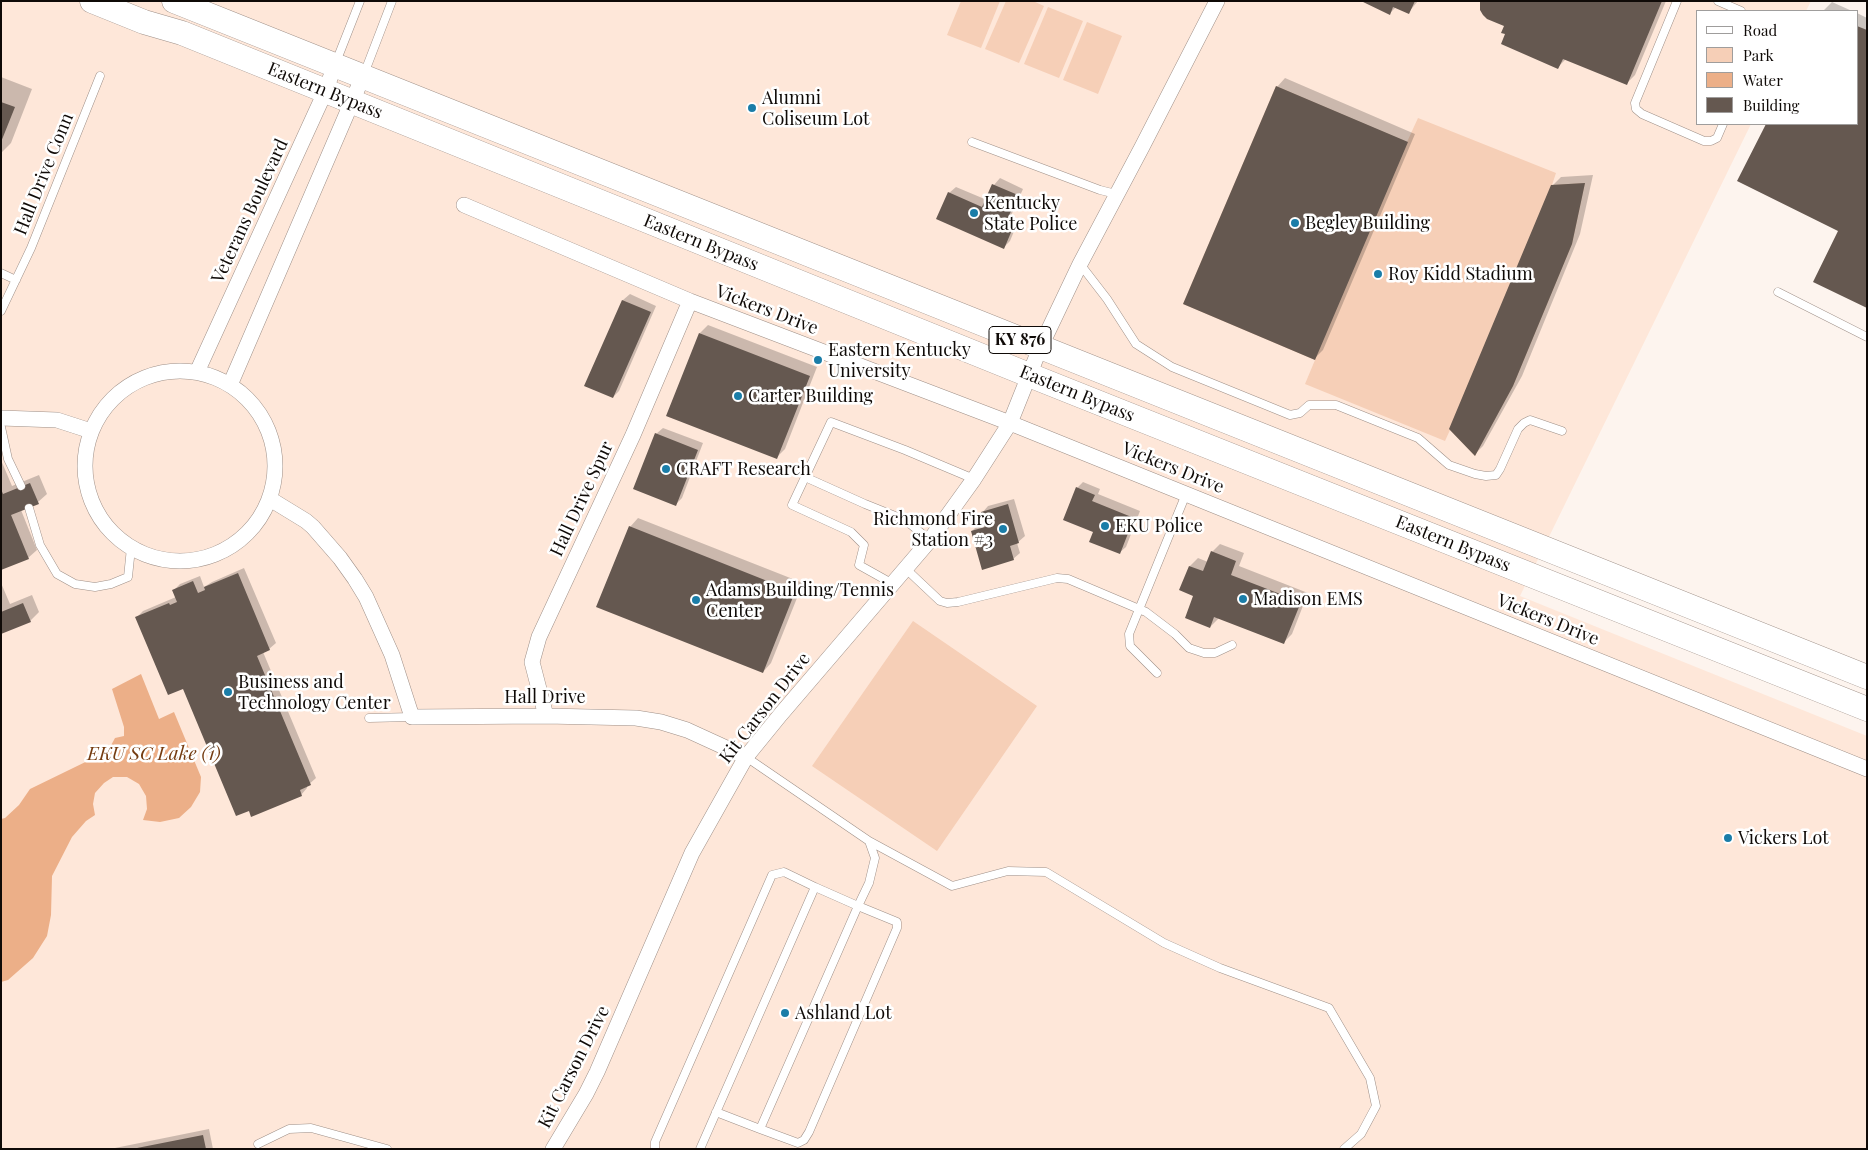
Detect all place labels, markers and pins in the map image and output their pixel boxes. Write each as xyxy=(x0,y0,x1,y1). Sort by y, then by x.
place label: Alumni Coliseum Lot xyxy=(762,87,869,130)
marker: Alumni Coliseum Lot xyxy=(746,102,758,114)
place label: Kentucky State Police xyxy=(984,192,1077,234)
marker: Kentucky State Police xyxy=(968,207,980,219)
place label: Begley Building xyxy=(1305,212,1430,234)
marker: Begley Building xyxy=(1289,217,1301,229)
place label: Roy Kidd Stadium xyxy=(1388,263,1533,285)
marker: Roy Kidd Stadium xyxy=(1372,268,1384,280)
place label: Eastern Kentucky University xyxy=(828,339,971,382)
marker: Eastern Kentucky University xyxy=(812,354,824,366)
place label: Carter Building xyxy=(748,385,873,407)
marker: Carter Building xyxy=(732,390,744,402)
place label: CRAFT Research xyxy=(676,458,811,480)
marker: CRAFT Research xyxy=(660,463,672,475)
place label: Richmond Fire Station #3 xyxy=(873,508,993,550)
place label: EKU Police xyxy=(1115,515,1203,537)
marker: EKU Police xyxy=(1099,520,1111,532)
marker: Richmond Fire Station #3 xyxy=(997,523,1009,535)
place label: Adams Building/Tennis Center xyxy=(706,579,894,622)
place label: Madison EMS xyxy=(1253,588,1363,610)
marker: Madison EMS xyxy=(1237,593,1249,605)
marker: Adams Building/Tennis Center xyxy=(690,594,702,606)
place label: Business and Technology Center xyxy=(238,671,391,714)
marker: Business and Technology Center xyxy=(222,686,234,698)
place label: Vickers Lot xyxy=(1738,827,1829,849)
marker: Vickers Lot xyxy=(1722,832,1734,844)
place label: Ashland Lot xyxy=(795,1002,892,1024)
marker: Ashland Lot xyxy=(779,1007,791,1019)

